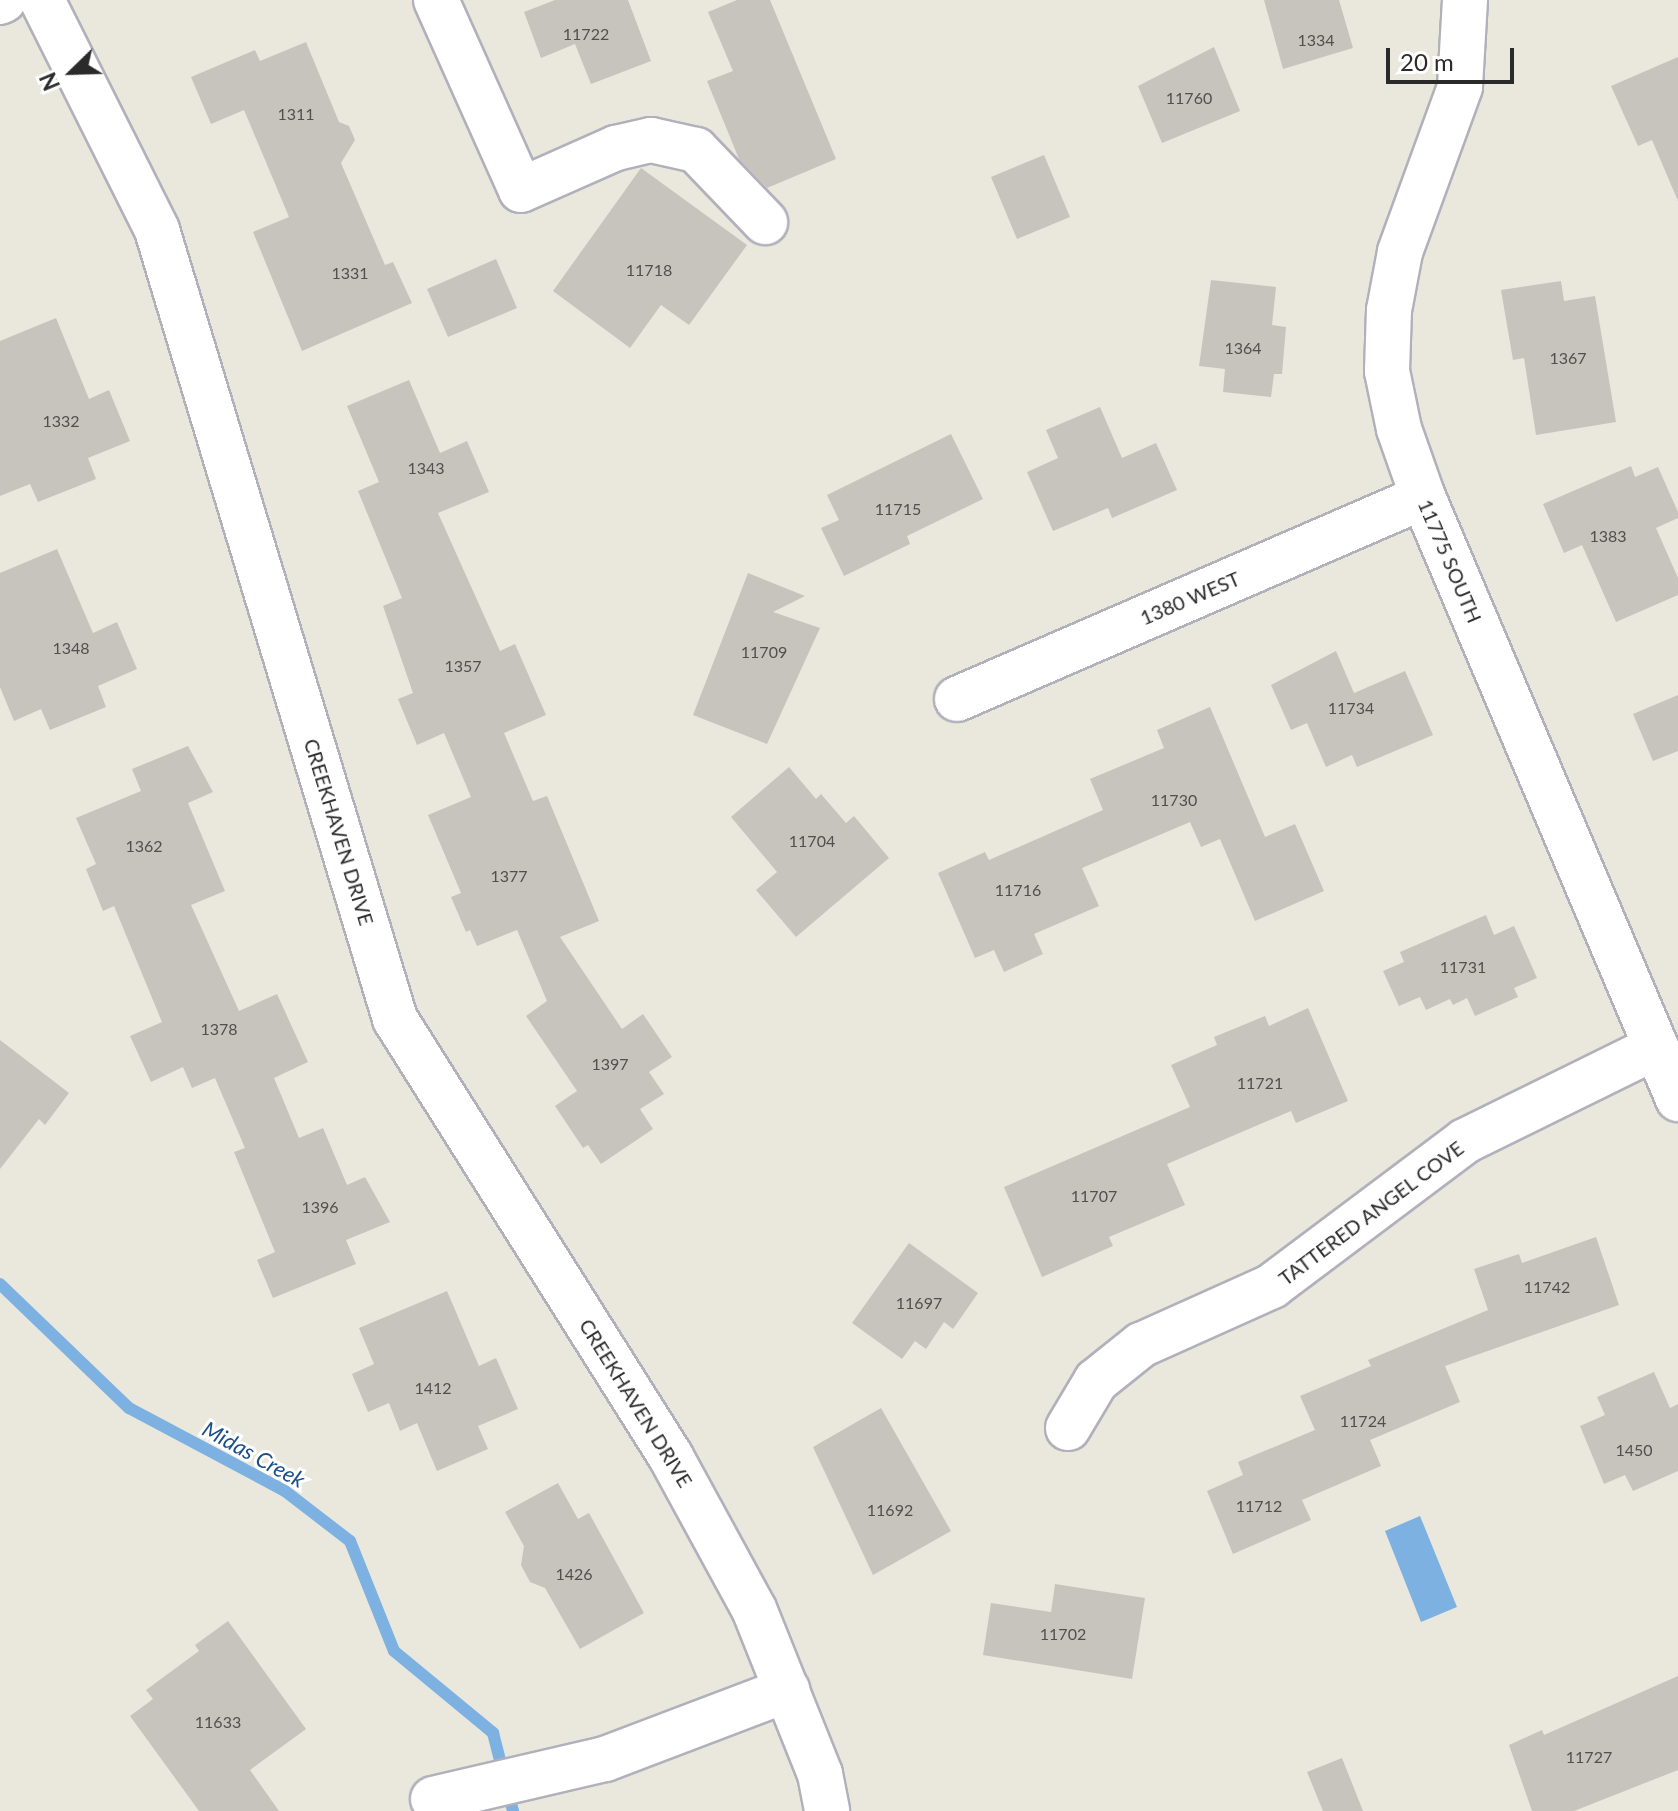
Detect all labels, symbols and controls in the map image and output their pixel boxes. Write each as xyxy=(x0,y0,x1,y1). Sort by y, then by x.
house number: 11722 xyxy=(563,24,609,44)
house number: 1334 xyxy=(1297,30,1335,50)
north arrow xyxy=(32,32,112,112)
scale bar xyxy=(1390,32,1518,82)
text: 20 m xyxy=(1400,47,1454,76)
text: N xyxy=(34,69,65,95)
house number: 11760 xyxy=(1166,88,1212,108)
house number: 1311 xyxy=(277,104,315,124)
house number: 11718 xyxy=(626,260,672,280)
house number: 1331 xyxy=(331,263,369,283)
house number: 1364 xyxy=(1224,338,1262,358)
house number: 1367 xyxy=(1549,348,1587,368)
house number: 1332 xyxy=(42,411,80,431)
house number: 1343 xyxy=(407,458,445,478)
street label: 11775 SOUTH xyxy=(1413,496,1487,626)
house number: 11715 xyxy=(875,499,921,519)
house number: 1383 xyxy=(1589,526,1627,546)
street label: 1380 WEST xyxy=(1136,566,1244,630)
house number: 1348 xyxy=(52,638,90,658)
house number: 11709 xyxy=(741,642,787,662)
house number: 1357 xyxy=(444,656,482,676)
house number: 11734 xyxy=(1328,698,1374,718)
street label: CREEKHAVEN DRIVE xyxy=(299,736,379,928)
house number: 11730 xyxy=(1151,790,1197,810)
house number: 11704 xyxy=(789,831,835,851)
house number: 1362 xyxy=(125,836,163,856)
house number: 1377 xyxy=(490,866,528,886)
house number: 11716 xyxy=(995,880,1041,900)
house number: 11731 xyxy=(1440,957,1486,977)
house number: 1378 xyxy=(200,1019,238,1039)
house number: 1397 xyxy=(591,1054,629,1074)
house number: 11721 xyxy=(1237,1073,1283,1093)
street label: TATTERED ANGEL COVE xyxy=(1273,1135,1469,1291)
house number: 11707 xyxy=(1071,1186,1117,1206)
house number: 1396 xyxy=(301,1197,339,1217)
house number: 11742 xyxy=(1524,1277,1570,1297)
house number: 11697 xyxy=(896,1293,942,1313)
street label: CREEKHAVEN DRIVE xyxy=(574,1314,698,1492)
house number: 1412 xyxy=(414,1378,452,1398)
house number: 11724 xyxy=(1340,1411,1386,1431)
water label: Midas Creek xyxy=(198,1415,310,1493)
house number: 1450 xyxy=(1615,1440,1653,1460)
house number: 11712 xyxy=(1236,1496,1282,1516)
house number: 11692 xyxy=(867,1500,913,1520)
house number: 1426 xyxy=(555,1564,593,1584)
house number: 11702 xyxy=(1040,1624,1086,1644)
house number: 11633 xyxy=(195,1712,241,1732)
house number: 11727 xyxy=(1566,1747,1612,1767)

